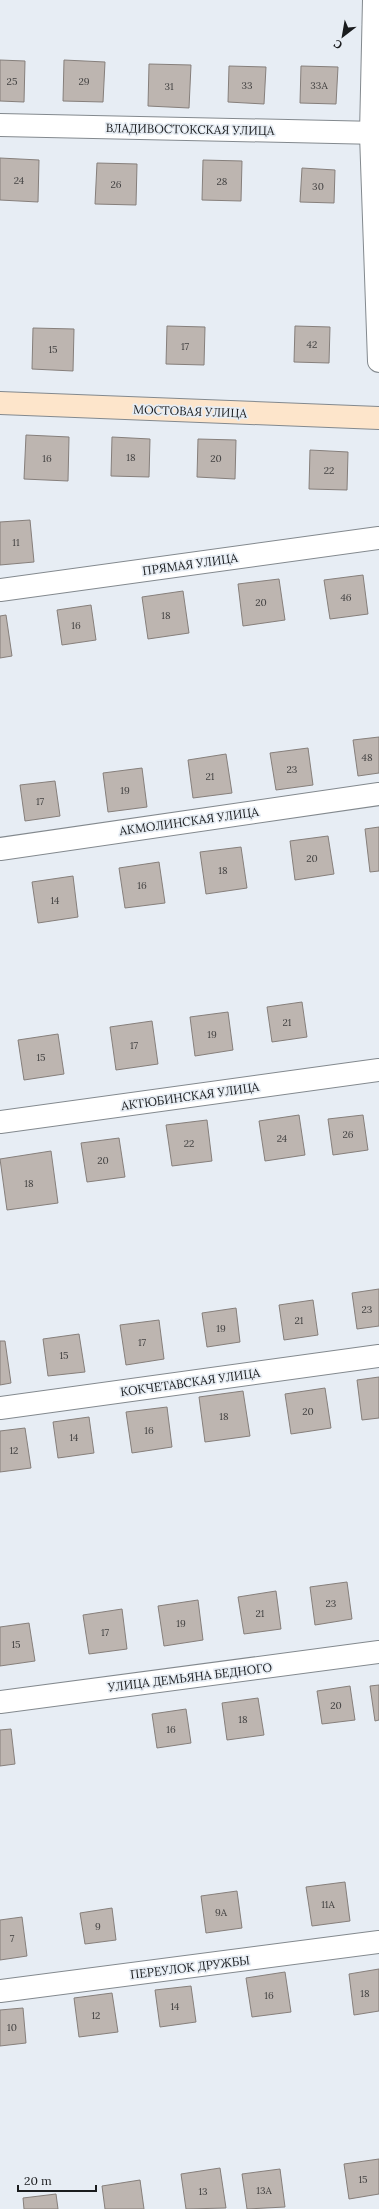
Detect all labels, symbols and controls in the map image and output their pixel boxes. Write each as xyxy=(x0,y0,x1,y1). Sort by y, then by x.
north arrow xyxy=(323,16,363,56)
text: С xyxy=(331,36,345,53)
house number: 25 xyxy=(7,75,17,88)
house number: 29 xyxy=(78,75,90,88)
house number: 33 xyxy=(241,79,253,92)
house number: 33А xyxy=(310,79,328,92)
house number: 31 xyxy=(164,80,174,93)
street label: ВЛАДИВОСТОКСКАЯ УЛИЦА xyxy=(106,120,275,138)
house number: 24 xyxy=(14,174,25,187)
house number: 28 xyxy=(217,175,228,188)
house number: 26 xyxy=(110,178,122,191)
house number: 30 xyxy=(312,180,324,193)
house number: 42 xyxy=(307,338,317,351)
house number: 17 xyxy=(181,340,190,353)
house number: 15 xyxy=(48,343,58,356)
street label: МОСТОВАЯ УЛИЦА xyxy=(133,402,248,421)
house number: 18 xyxy=(126,451,136,464)
house number: 16 xyxy=(42,452,52,465)
house number: 20 xyxy=(210,452,222,465)
house number: 22 xyxy=(324,464,334,477)
house number: 11 xyxy=(12,536,20,549)
street label: ПРЯМАЯ УЛИЦА xyxy=(141,550,239,578)
house number: 46 xyxy=(340,591,352,604)
house number: 20 xyxy=(255,596,267,609)
house number: 18 xyxy=(161,609,171,622)
house number: 16 xyxy=(71,619,81,632)
house number: 48 xyxy=(361,751,373,764)
house number: 23 xyxy=(287,763,298,776)
house number: 21 xyxy=(205,770,215,783)
house number: 19 xyxy=(120,784,130,797)
house number: 17 xyxy=(36,795,45,808)
street label: АКМОЛИНСКАЯ УЛИЦА xyxy=(117,804,260,838)
house number: 20 xyxy=(306,852,318,865)
house number: 18 xyxy=(218,864,228,877)
house number: 16 xyxy=(137,879,147,892)
house number: 14 xyxy=(50,894,60,907)
house number: 21 xyxy=(282,1016,292,1029)
house number: 19 xyxy=(207,1028,217,1041)
house number: 17 xyxy=(130,1039,139,1052)
house number: 15 xyxy=(36,1051,46,1064)
street label: АКТЮБИНСКАЯ УЛИЦА xyxy=(119,1079,260,1113)
house number: 26 xyxy=(342,1128,354,1141)
house number: 24 xyxy=(277,1132,288,1145)
house number: 22 xyxy=(184,1137,194,1150)
house number: 20 xyxy=(97,1154,109,1167)
house number: 18 xyxy=(24,1177,34,1190)
house number: 23 xyxy=(362,1303,373,1316)
house number: 21 xyxy=(294,1314,304,1327)
house number: 19 xyxy=(216,1322,226,1335)
house number: 17 xyxy=(138,1336,147,1349)
house number: 15 xyxy=(59,1349,69,1362)
street label: КОКЧЕТАВСКАЯ УЛИЦА xyxy=(119,1365,261,1399)
house number: 20 xyxy=(302,1405,314,1418)
house number: 18 xyxy=(219,1410,229,1423)
house number: 16 xyxy=(144,1424,154,1437)
house number: 14 xyxy=(69,1431,79,1444)
house number: 12 xyxy=(9,1444,19,1457)
house number: 23 xyxy=(326,1597,337,1610)
house number: 21 xyxy=(255,1607,265,1620)
house number: 19 xyxy=(176,1617,186,1630)
house number: 17 xyxy=(101,1626,110,1639)
house number: 15 xyxy=(11,1638,21,1651)
street label: УЛИЦА ДЕМЬЯНА БЕДНОГО xyxy=(106,1659,273,1695)
house number: 20 xyxy=(330,1699,342,1712)
house number: 18 xyxy=(238,1713,248,1726)
house number: 16 xyxy=(166,1723,176,1736)
house number: 11А xyxy=(321,1898,336,1911)
house number: 9А xyxy=(215,1906,228,1919)
house number: 9 xyxy=(95,1920,101,1933)
house number: 7 xyxy=(10,1932,15,1945)
street label: ПЕРЕУЛОК ДРУЖБЫ xyxy=(129,1952,251,1982)
house number: 18 xyxy=(360,1987,370,2000)
house number: 16 xyxy=(264,1989,274,2002)
house number: 14 xyxy=(170,2000,180,2013)
house number: 12 xyxy=(91,2009,101,2022)
house number: 10 xyxy=(7,2021,17,2034)
scale bar xyxy=(18,2167,96,2193)
text: 20 m xyxy=(24,2173,52,2188)
house number: 15 xyxy=(358,2173,368,2186)
house number: 13А xyxy=(256,2184,272,2197)
house number: 13 xyxy=(198,2185,208,2198)

